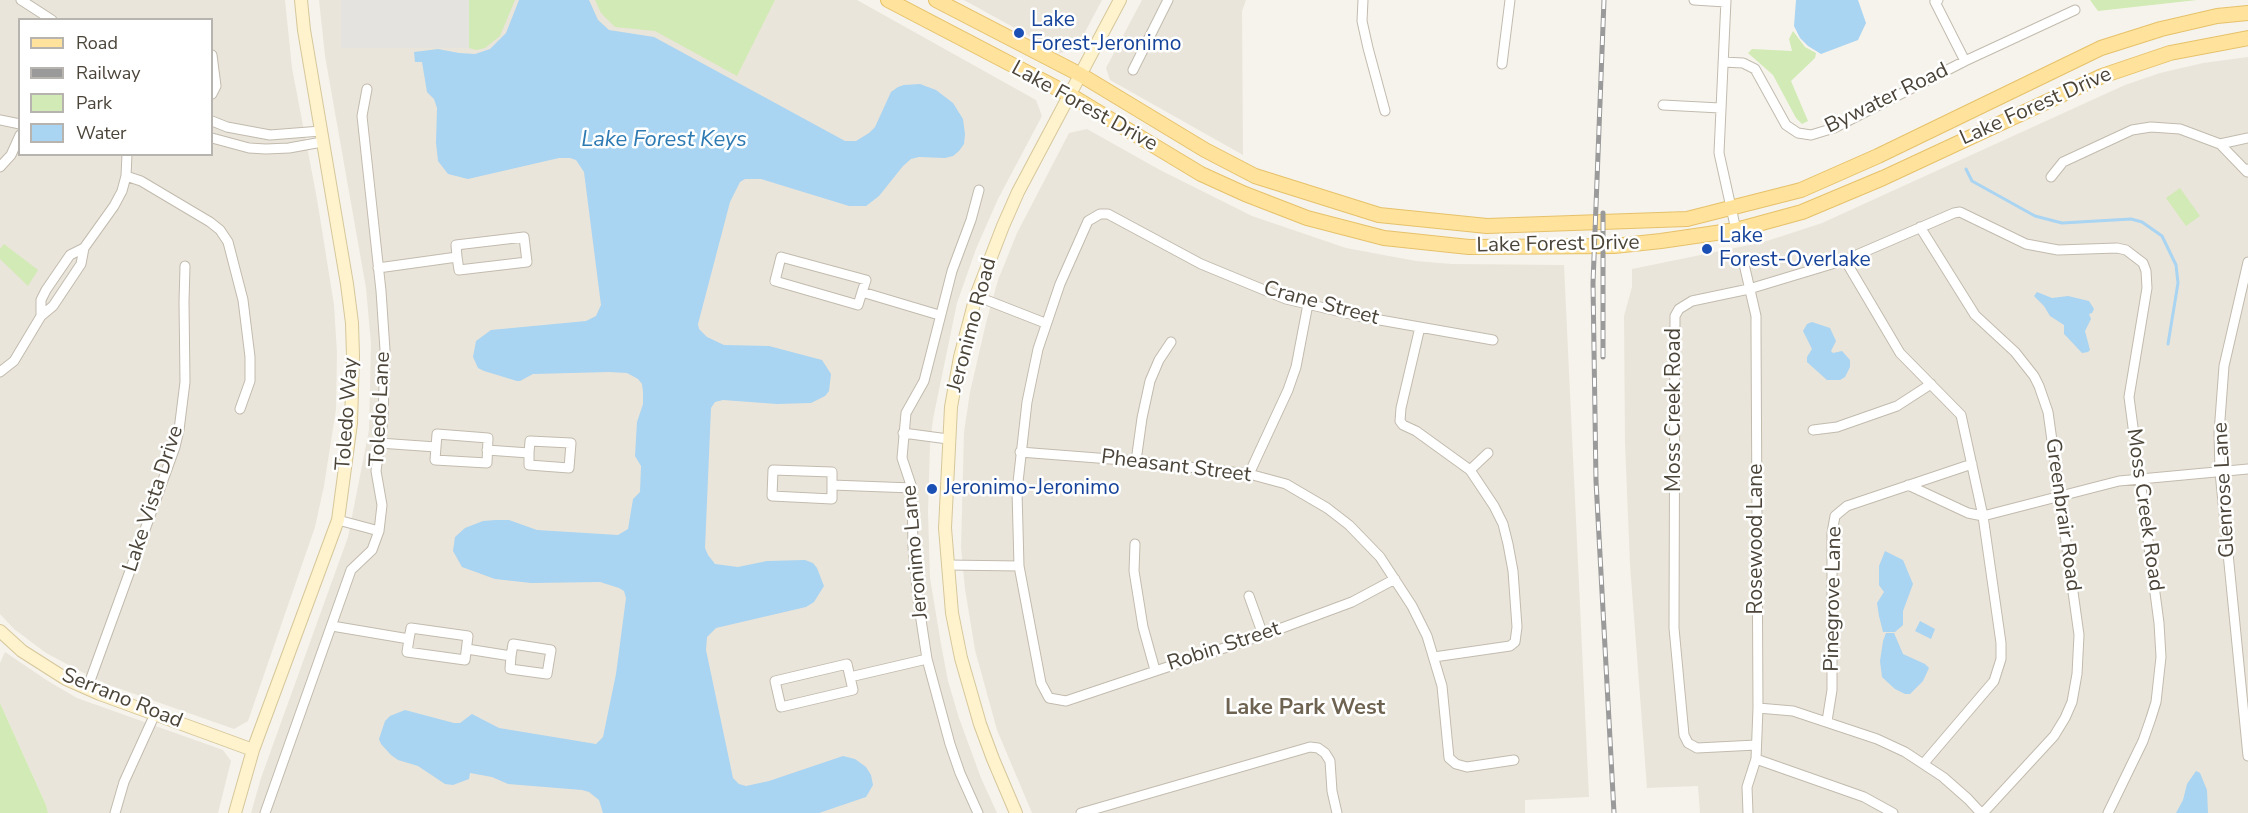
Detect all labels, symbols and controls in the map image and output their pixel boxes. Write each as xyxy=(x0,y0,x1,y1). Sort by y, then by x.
place label: Lake Forest-Jeronimo xyxy=(1031,8,1181,58)
legend xyxy=(18,18,213,156)
marker: Lake Forest-Jeronimo xyxy=(1012,26,1026,40)
text: Road xyxy=(76,31,118,55)
street label: Lake Forest Drive xyxy=(1007,56,1161,158)
street label: Bywater Road xyxy=(1821,58,1953,140)
text: Railway xyxy=(76,61,141,85)
street label: Lake Forest Drive xyxy=(1956,62,2116,152)
text: Park xyxy=(76,91,112,115)
text: Water xyxy=(76,121,127,145)
water label: Lake Forest Keys xyxy=(581,128,747,154)
place label: Lake Forest-Overlake xyxy=(1719,224,1871,274)
street label: Lake Forest Drive xyxy=(1476,231,1640,259)
marker: Lake Forest-Overlake xyxy=(1700,242,1714,256)
street label: Jeronimo Road xyxy=(943,255,1003,395)
street label: Crane Street xyxy=(1261,276,1381,332)
street label: Moss Creek Road xyxy=(1662,328,1688,492)
street label: Toledo Lane xyxy=(365,351,397,467)
street label: Toledo Way xyxy=(331,357,365,471)
street label: Glenrose Lane xyxy=(2209,422,2241,558)
street label: Lake Vista Drive xyxy=(118,423,190,575)
street label: Moss Creek Road xyxy=(2120,427,2168,593)
street label: Greenbrair Road xyxy=(2039,437,2085,593)
street label: Pheasant Street xyxy=(1100,445,1252,489)
street label: Rosewood Lane xyxy=(1744,464,1770,614)
place label: Jeronimo-Jeronimo xyxy=(944,476,1120,502)
marker: Jeronimo-Jeronimo xyxy=(925,482,939,496)
street label: Jeronimo Lane xyxy=(898,484,934,620)
street label: Pinegrove Lane xyxy=(1820,526,1848,672)
street label: Robin Street xyxy=(1164,617,1284,677)
street label: Serrano Road xyxy=(58,663,186,735)
district label: Lake Park West xyxy=(1225,696,1385,722)

